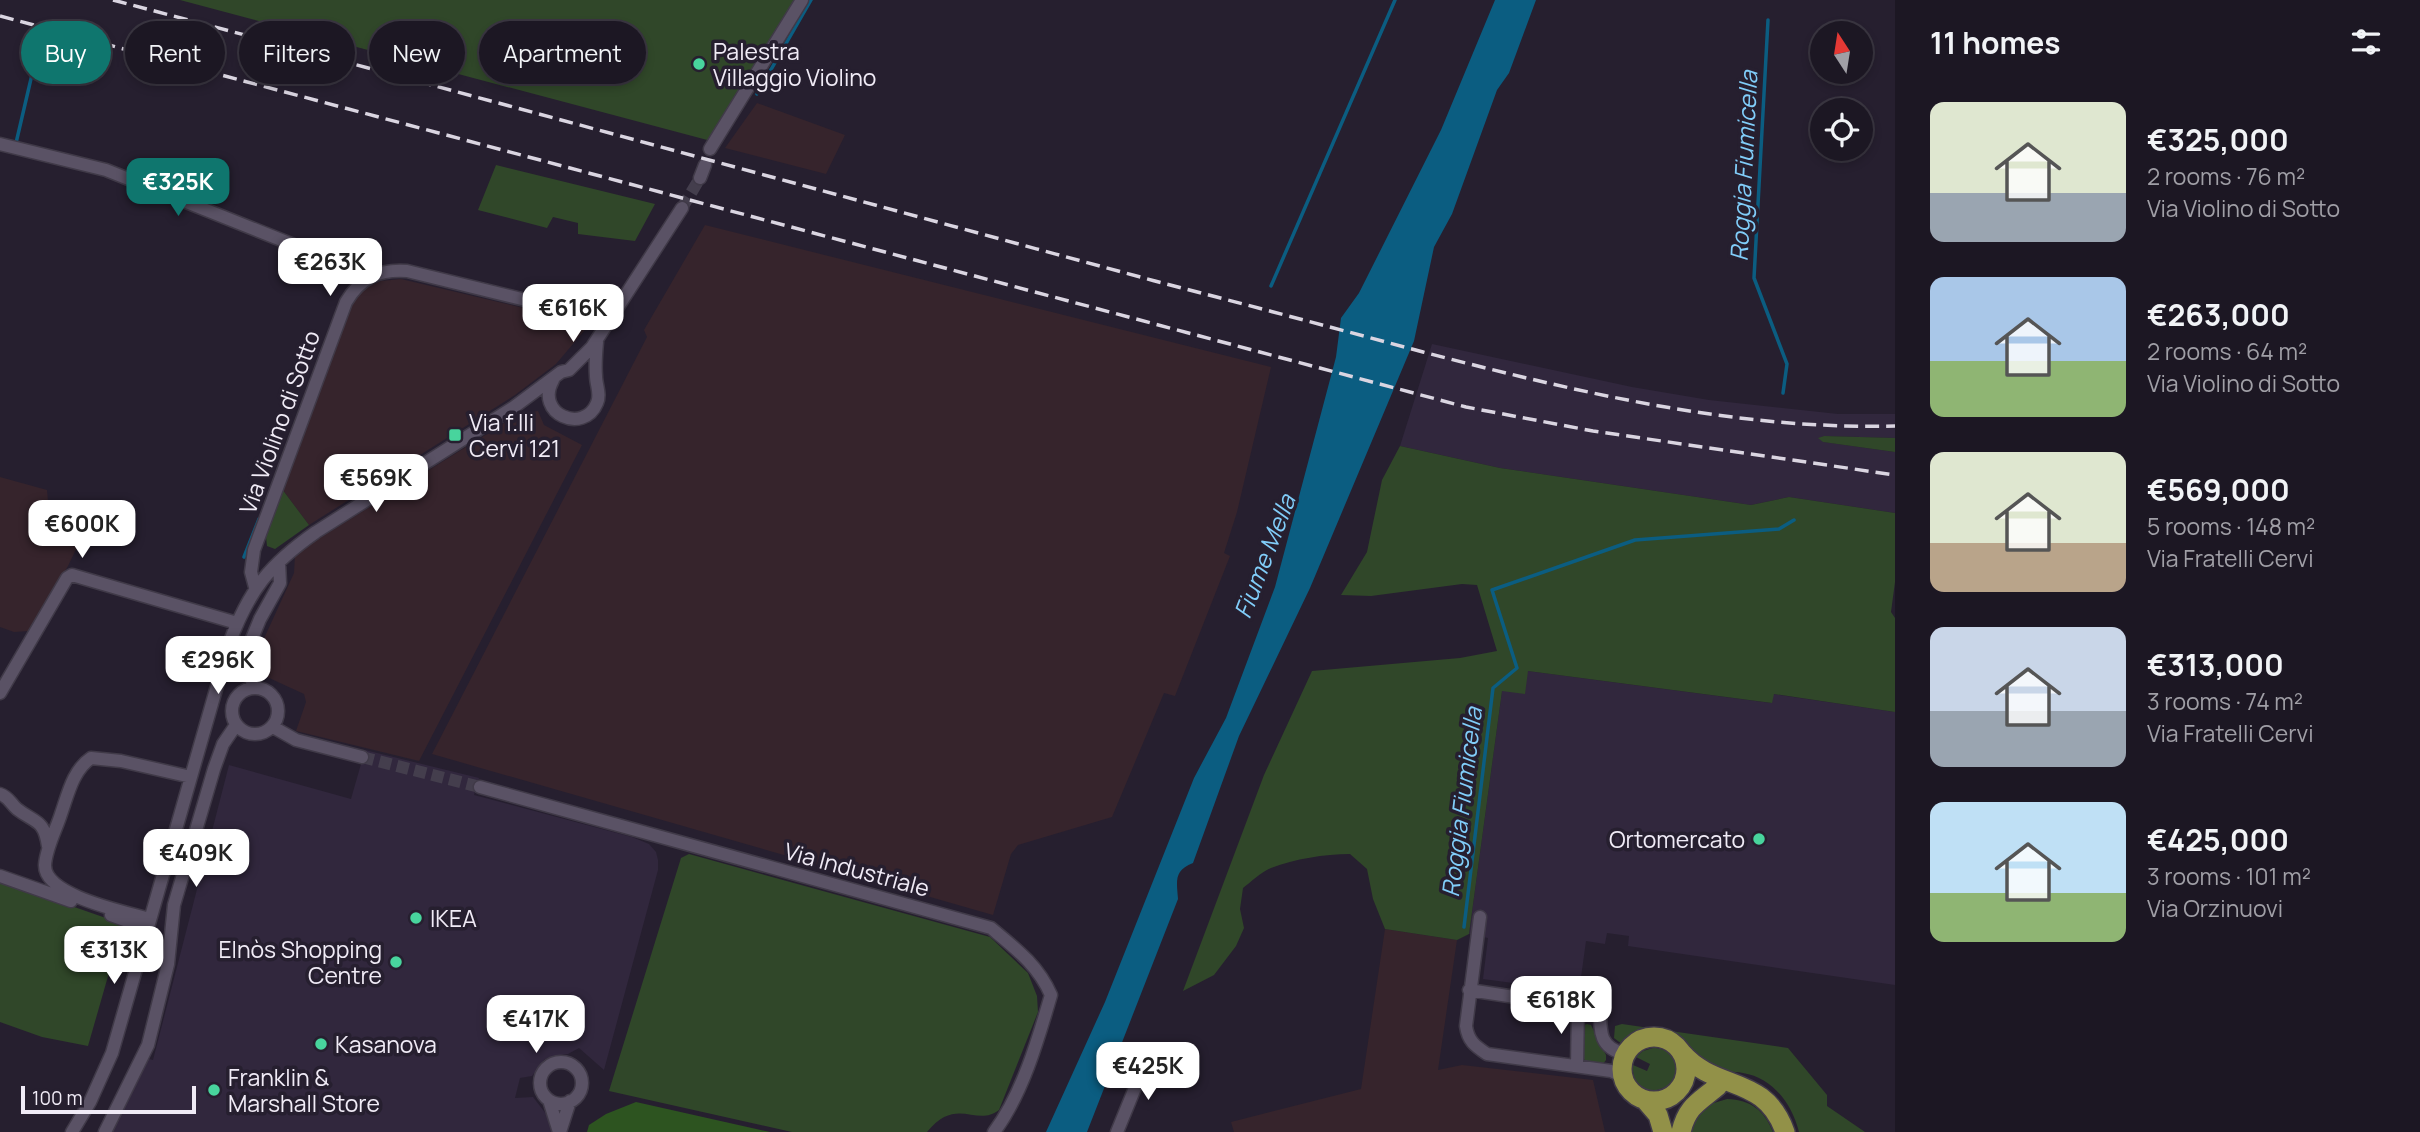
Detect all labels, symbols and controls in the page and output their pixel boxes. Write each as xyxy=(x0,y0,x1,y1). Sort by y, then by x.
chip: Buy xyxy=(21,21,111,84)
chip: Rent xyxy=(125,21,225,84)
chip: Filters xyxy=(239,21,355,84)
chip: New xyxy=(369,21,465,84)
chip: Apartment xyxy=(479,21,646,84)
north arrow xyxy=(1810,21,1872,84)
map controls xyxy=(1810,21,1873,161)
text: 11 homes xyxy=(1930,22,2061,63)
icon: filters xyxy=(2347,23,2385,61)
place label: Palestra Villaggio Violino xyxy=(713,35,876,93)
marker: Palestra Villaggio Violino xyxy=(691,56,707,72)
water label: Roggia Fiumicella xyxy=(1722,68,1765,262)
button: locate xyxy=(1810,98,1873,161)
text: €325,000 xyxy=(2147,119,2289,160)
icon: home xyxy=(1986,130,2070,214)
pin: €325K xyxy=(129,158,227,218)
text: 2 rooms · 76 m² xyxy=(2147,160,2305,192)
text: €325K xyxy=(142,165,214,197)
text: Via Violino di Sotto xyxy=(2147,192,2340,224)
pin: €263K xyxy=(281,238,379,298)
text: €263K xyxy=(294,245,366,277)
pin: €616K xyxy=(524,284,622,344)
text: €616K xyxy=(539,291,607,323)
text: €263,000 xyxy=(2147,294,2290,335)
icon: home xyxy=(1986,305,2070,389)
street label: Via Violino di Sotto xyxy=(231,326,327,518)
text: 2 rooms · 64 m² xyxy=(2147,335,2307,367)
text: Via Violino di Sotto xyxy=(2147,367,2340,399)
place label: Via f.lli Cervi 121 xyxy=(469,406,560,464)
marker: Via f.lli Cervi 121 xyxy=(447,427,463,443)
pin: €569K xyxy=(327,454,425,514)
text: €569K xyxy=(340,461,412,493)
text: €569,000 xyxy=(2147,469,2290,510)
icon: home xyxy=(1986,480,2070,564)
water label: Fiume Mella xyxy=(1225,488,1303,623)
pin: €600K xyxy=(33,500,131,560)
text: €600K xyxy=(44,507,120,539)
text: 5 rooms · 148 m² xyxy=(2147,510,2315,542)
text: Via Fratelli Cervi xyxy=(2147,542,2314,574)
pin: €296K xyxy=(169,636,267,696)
text: €296K xyxy=(182,643,254,675)
text: €313,000 xyxy=(2147,644,2284,685)
icon: home xyxy=(1986,655,2070,739)
text: 3 rooms · 74 m² xyxy=(2147,685,2303,717)
water label: Roggia Fiumicella xyxy=(1433,704,1489,899)
text: Via Fratelli Cervi xyxy=(2147,717,2314,749)
text: €425,000 xyxy=(2147,819,2289,860)
place label: Ortomercato xyxy=(1609,823,1745,855)
pin: €409K xyxy=(147,830,245,889)
icon: home xyxy=(1986,830,2070,914)
marker: Ortomercato xyxy=(1751,831,1767,847)
street label: Via Industriale xyxy=(781,834,933,904)
text: €409K xyxy=(159,836,233,868)
text: 3 rooms · 101 m² xyxy=(2147,860,2311,892)
text: Via Orzinuovi xyxy=(2147,892,2283,924)
place label: IKEA xyxy=(430,902,477,934)
marker: IKEA xyxy=(408,910,424,926)
pin: €313K xyxy=(65,926,163,986)
text: €313K xyxy=(80,933,148,965)
place label: Elnòs Shopping Centre xyxy=(218,933,382,991)
marker: Elnòs Shopping Centre xyxy=(388,954,404,970)
pin: €618K xyxy=(1512,976,1610,1036)
text: €618K xyxy=(1527,983,1595,1015)
pin: €417K xyxy=(487,996,585,1055)
text: €417K xyxy=(503,1002,569,1034)
place label: Kasanova xyxy=(335,1028,437,1060)
marker: Kasanova xyxy=(313,1036,329,1052)
pin: €425K xyxy=(1099,1042,1197,1102)
text: €425K xyxy=(1112,1049,1184,1081)
place label: Franklin & Marshall Store xyxy=(228,1061,380,1119)
marker: Franklin & Marshall Store xyxy=(206,1082,222,1098)
scale bar xyxy=(21,1083,196,1115)
text: 100 m xyxy=(32,1085,83,1111)

